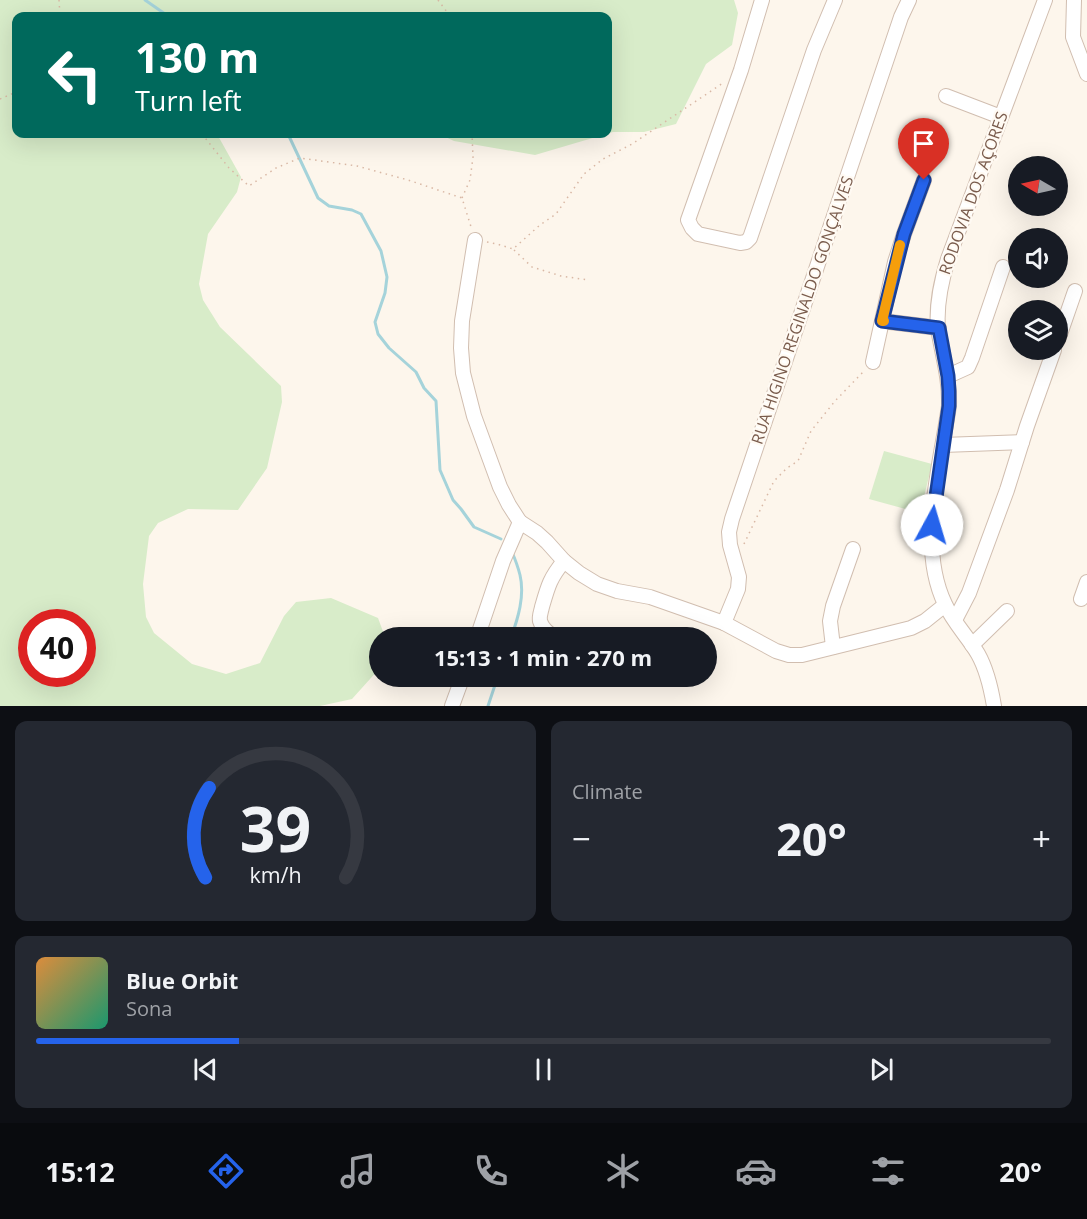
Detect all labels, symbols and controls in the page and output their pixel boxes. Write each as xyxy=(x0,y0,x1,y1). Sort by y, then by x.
text: 130 m xyxy=(135,28,259,85)
icon: left xyxy=(36,36,114,114)
text: Turn left xyxy=(135,82,242,119)
street label: RODOVIA DOS AÇORES xyxy=(933,108,1013,277)
pin xyxy=(898,118,949,180)
icon: arrive xyxy=(907,127,940,160)
north arrow xyxy=(1008,156,1068,216)
map controls xyxy=(1008,156,1068,360)
street label: RUA HIGINO REGINALDO GONÇALVES xyxy=(746,173,858,447)
button: sound xyxy=(1008,228,1068,288)
button: layers xyxy=(1008,300,1068,360)
position arrow xyxy=(900,493,964,557)
speed limit sign: 40 xyxy=(18,609,96,687)
text: 15:13 · 1 min · 270 m xyxy=(434,642,652,672)
text: Climate xyxy=(572,778,643,805)
text: 39 xyxy=(240,785,311,870)
text: 20° xyxy=(776,808,847,869)
text: − xyxy=(572,816,591,861)
text: + xyxy=(1032,816,1051,861)
text: km/h xyxy=(249,860,302,889)
text: Blue Orbit xyxy=(126,965,238,995)
text: Sona xyxy=(126,995,172,1022)
icon: previous xyxy=(189,1053,222,1086)
icon: pause xyxy=(527,1053,560,1086)
icon: next xyxy=(865,1053,898,1086)
icon: directions xyxy=(205,1150,247,1192)
icon: music xyxy=(337,1150,379,1192)
icon: phone xyxy=(470,1150,512,1192)
icon: climate xyxy=(602,1150,644,1192)
icon: car xyxy=(735,1150,777,1192)
icon: filters xyxy=(867,1150,909,1192)
text: 15:12 xyxy=(45,1153,115,1190)
text: 20° xyxy=(999,1153,1042,1190)

